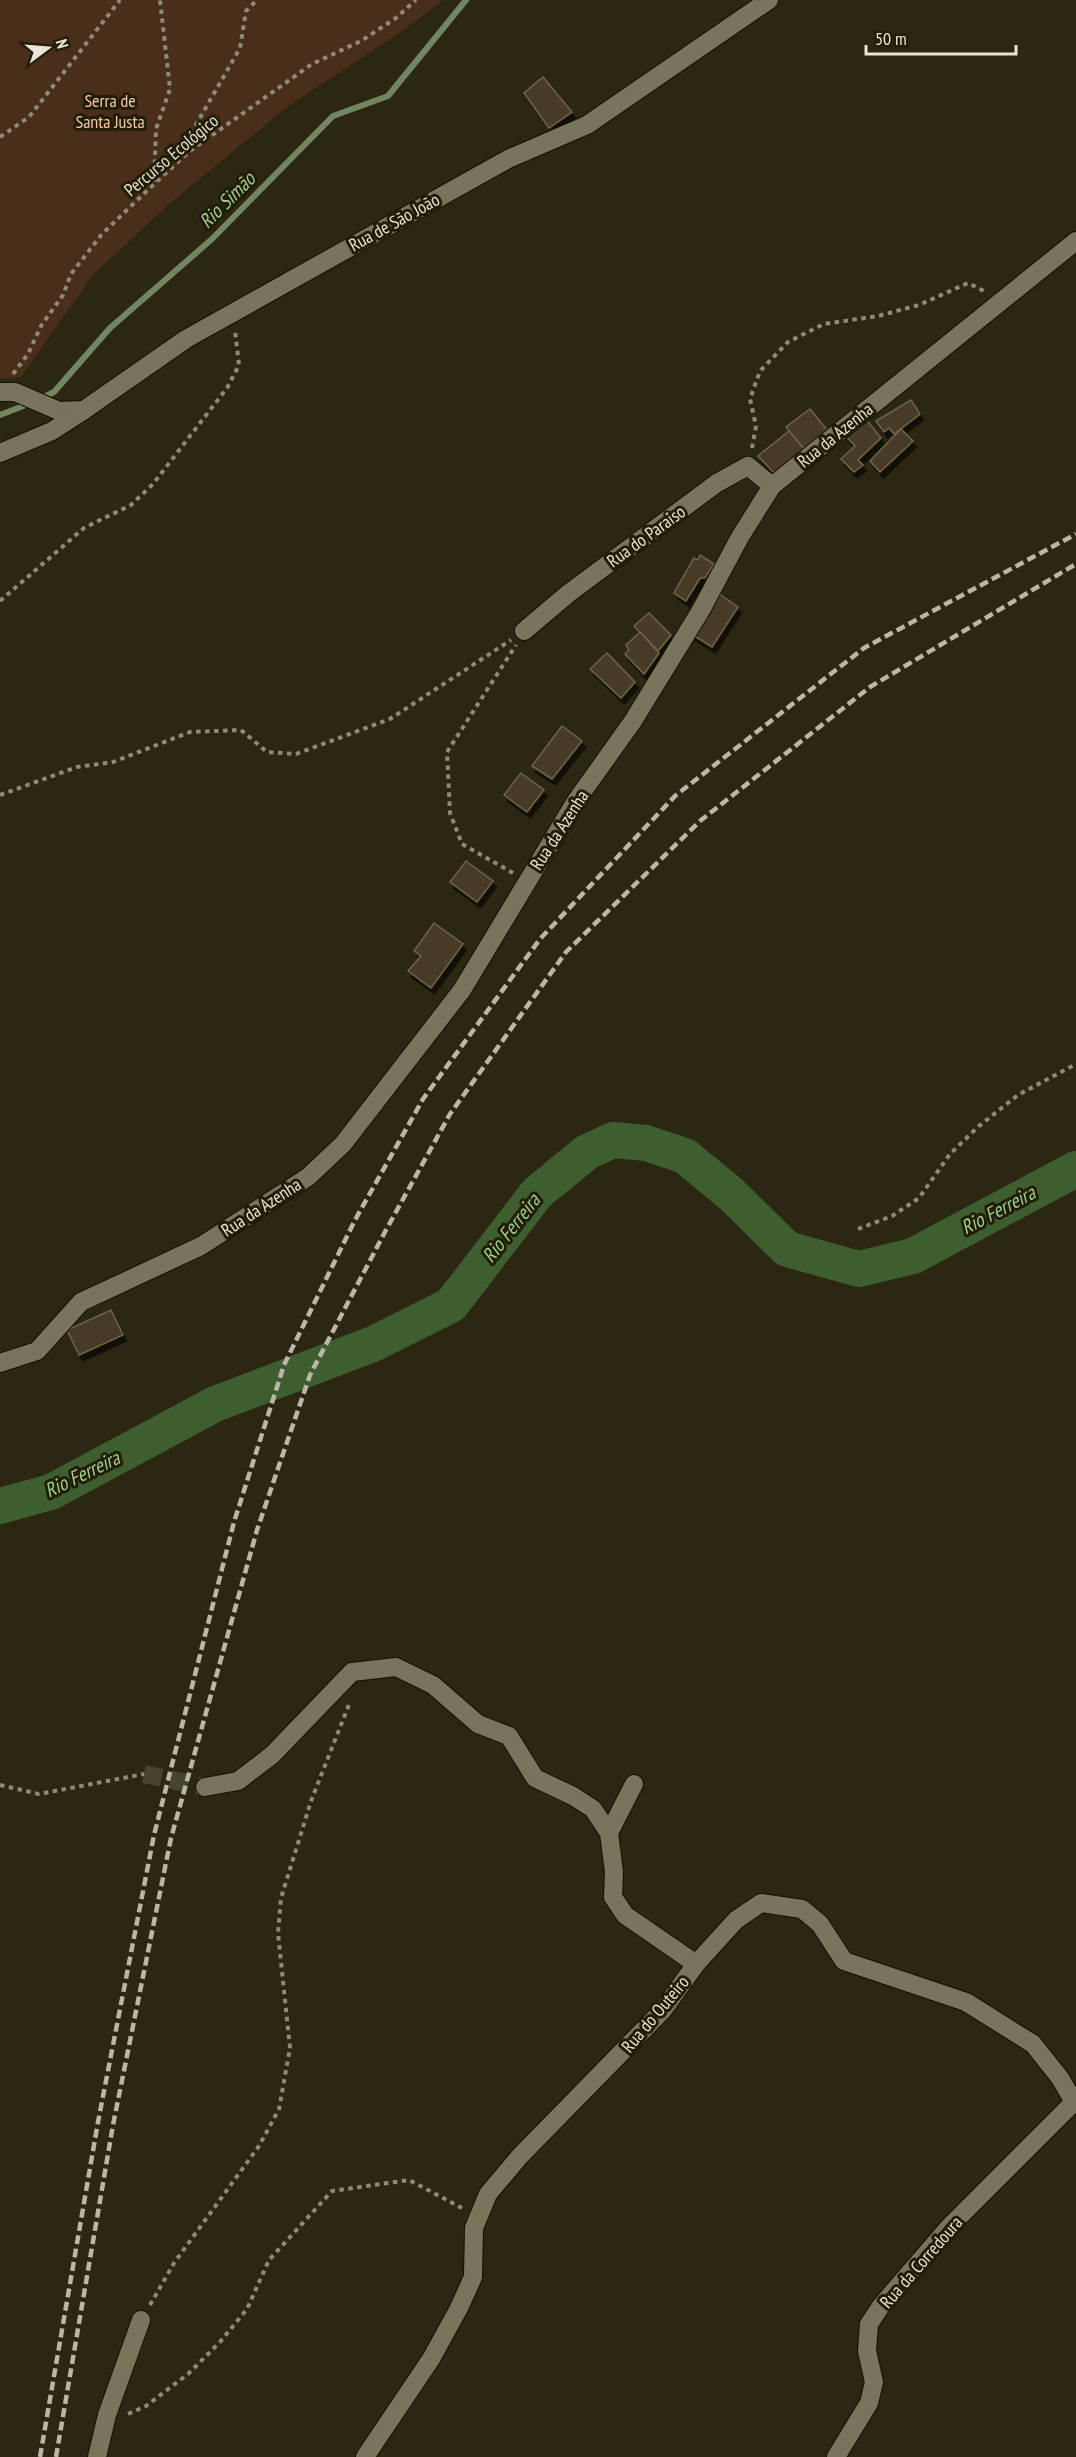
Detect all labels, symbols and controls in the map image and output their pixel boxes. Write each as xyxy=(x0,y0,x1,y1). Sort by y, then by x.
north arrow xyxy=(18,18,78,78)
scale bar xyxy=(866,18,1016,56)
text: 50 m xyxy=(875,27,907,50)
text: N xyxy=(52,37,73,51)
park label: Serra de Santa Justa xyxy=(75,89,145,133)
street label: Percurso Ecológico xyxy=(119,109,223,201)
water label: Rio Simão xyxy=(193,165,262,234)
street label: Rua de São João xyxy=(345,188,444,256)
street label: Rua da Azenha xyxy=(792,398,878,472)
street label: Rua do Paraiso xyxy=(602,500,690,572)
street label: Rua da Azenha xyxy=(525,786,593,874)
street label: Rua da Azenha xyxy=(217,1173,305,1241)
water label: Rio Ferreira xyxy=(956,1179,1040,1240)
water label: Rio Ferreira xyxy=(476,1188,547,1268)
water label: Rio Ferreira xyxy=(40,1444,125,1503)
street label: Rua do Outeiro xyxy=(616,1971,694,2057)
street label: Rua da Corredoura xyxy=(875,2211,967,2313)

